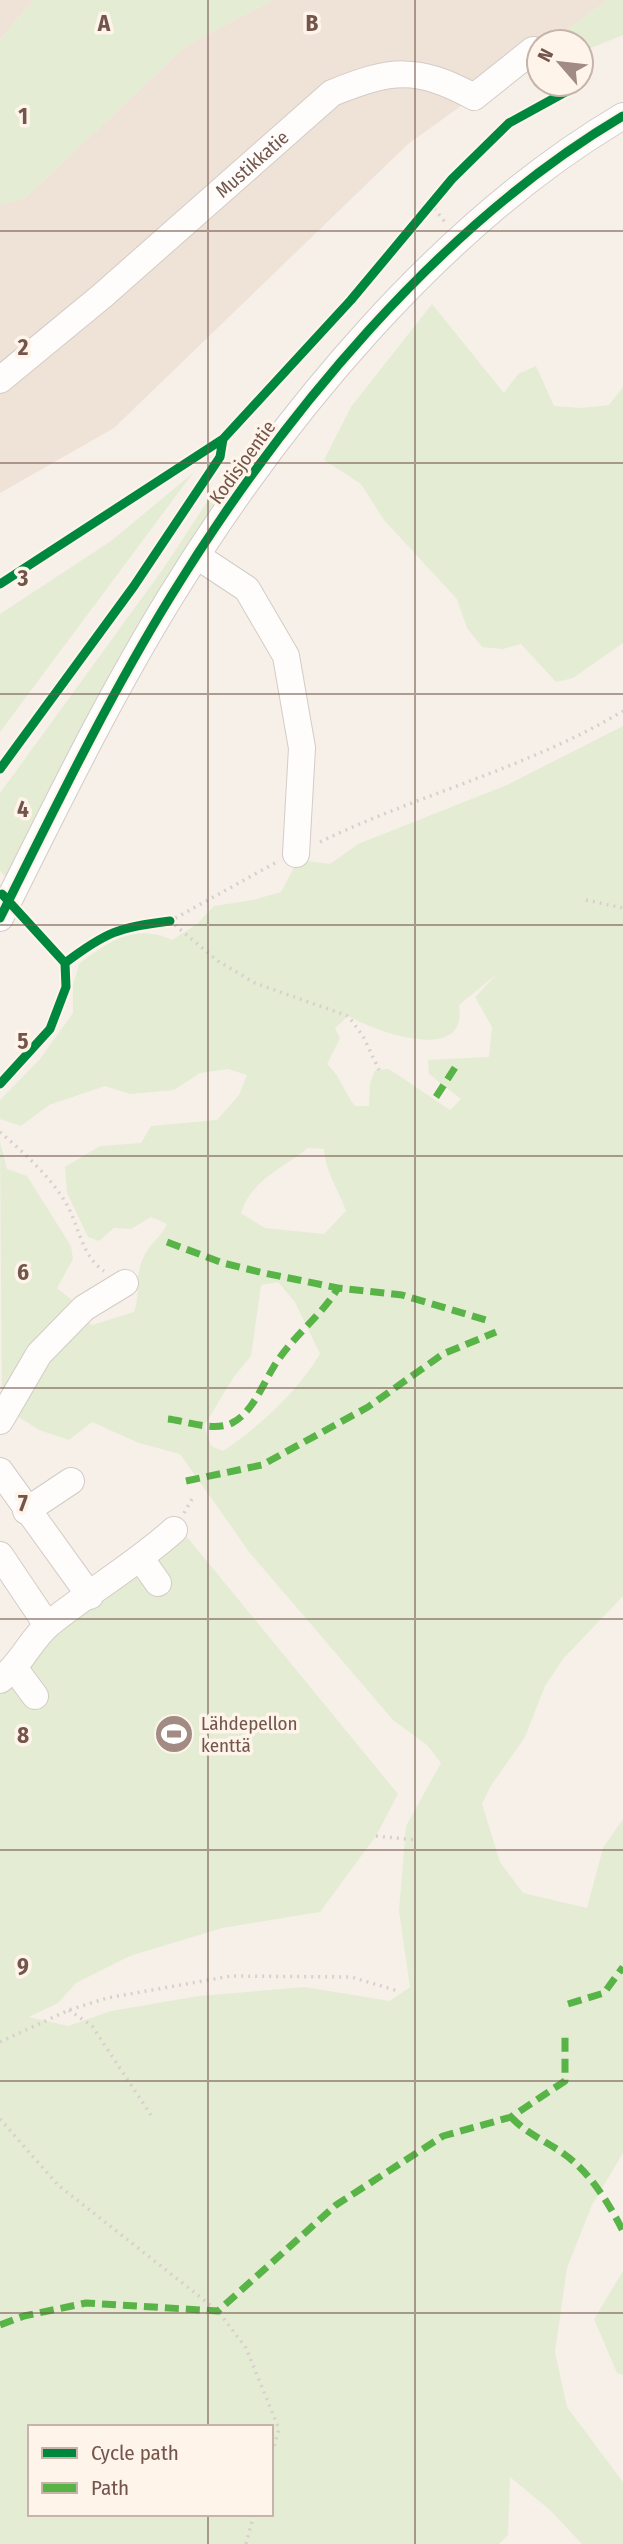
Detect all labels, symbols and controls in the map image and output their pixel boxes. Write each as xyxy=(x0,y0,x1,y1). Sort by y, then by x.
text: A xyxy=(97,9,111,37)
text: B xyxy=(306,9,319,37)
north arrow xyxy=(525,28,595,98)
text: N xyxy=(533,45,558,66)
text: 1 xyxy=(18,102,28,130)
street label: Mustikkatie xyxy=(211,126,293,202)
text: 2 xyxy=(17,333,29,361)
street label: Kodisjoentie xyxy=(204,416,280,508)
text: 3 xyxy=(17,564,29,592)
text: 4 xyxy=(17,795,29,823)
text: 5 xyxy=(17,1027,29,1055)
text: 6 xyxy=(17,1258,29,1286)
text: 7 xyxy=(18,1489,28,1517)
place label: Lähdepellon kenttä xyxy=(201,1712,298,1757)
sports icon: Lähdepellon kenttä xyxy=(153,1713,195,1755)
text: 8 xyxy=(17,1721,29,1749)
text: 9 xyxy=(17,1952,29,1980)
legend xyxy=(28,2425,273,2516)
text: Cycle path xyxy=(91,2440,179,2466)
text: Path xyxy=(91,2475,129,2501)

